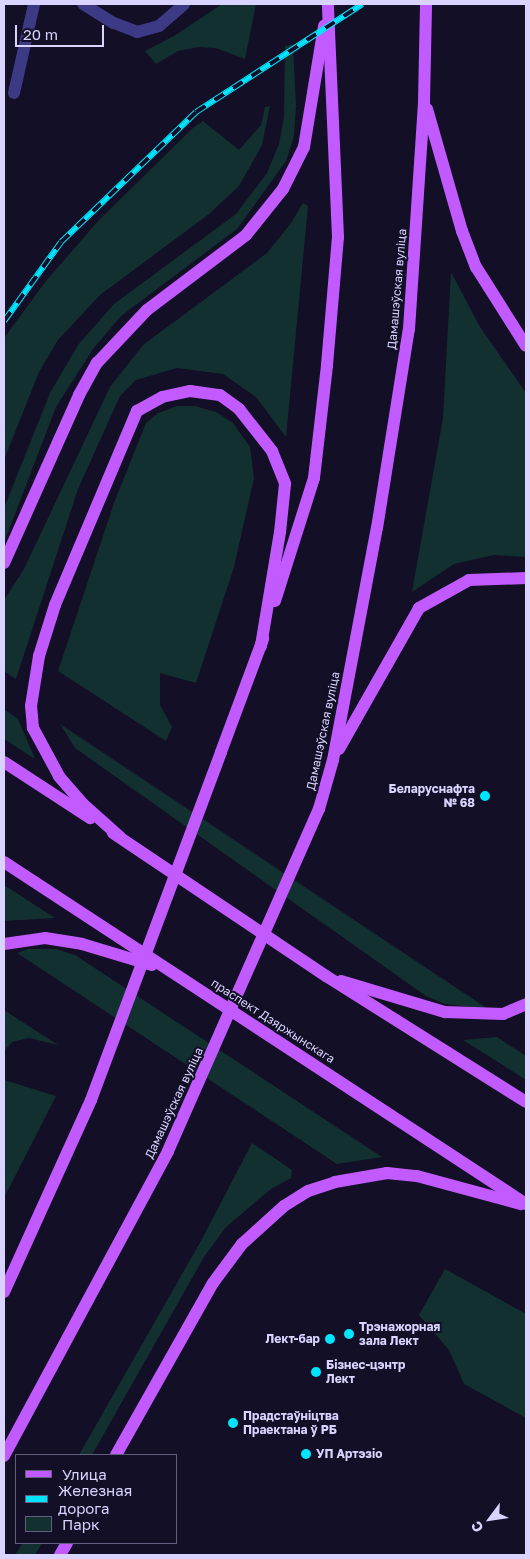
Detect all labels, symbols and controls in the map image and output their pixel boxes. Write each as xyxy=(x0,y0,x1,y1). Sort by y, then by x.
scale bar xyxy=(18,15,106,47)
text: 20 m xyxy=(23,25,58,43)
street label: Дамашэўская вуліца xyxy=(385,228,409,350)
street label: Дамашэўская вуліца xyxy=(303,670,343,792)
place label: Беларуснафта № 68 xyxy=(388,782,475,810)
marker: Беларуснафта № 68 xyxy=(479,790,491,802)
street label: праспект Дзяржынскага xyxy=(208,976,338,1066)
street label: Дамашэўская вуліца xyxy=(142,1045,206,1161)
place label: Трэнажорная зала Лект xyxy=(359,1320,440,1348)
marker: Трэнажорная зала Лект xyxy=(343,1328,355,1340)
place label: Лект-бар xyxy=(266,1332,320,1346)
marker: Лект-бар xyxy=(324,1333,336,1345)
place label: Бізнес-цэнтр Лект xyxy=(326,1358,405,1386)
marker: Бізнес-цэнтр Лект xyxy=(310,1366,322,1378)
place label: Прадстаўніцтва Праектана ў РБ xyxy=(243,1409,339,1437)
marker: Прадстаўніцтва Праектана ў РБ xyxy=(227,1417,239,1429)
place label: УП Артэзіо xyxy=(316,1447,382,1461)
marker: УП Артэзіо xyxy=(300,1448,312,1460)
legend xyxy=(15,1454,178,1544)
text: Улица xyxy=(62,1465,107,1483)
text: Железная дорога xyxy=(58,1481,132,1517)
north arrow xyxy=(465,1494,515,1544)
text: Парк xyxy=(62,1515,100,1533)
text: С xyxy=(467,1518,487,1536)

